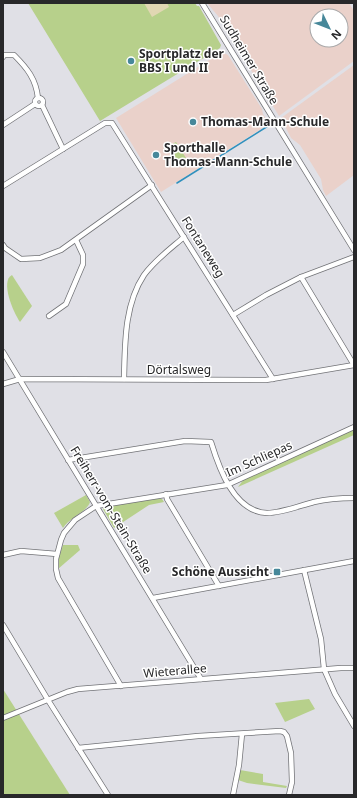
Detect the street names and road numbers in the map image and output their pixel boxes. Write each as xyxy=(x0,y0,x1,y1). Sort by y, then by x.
street label: Sudheimer Straße xyxy=(216,12,283,108)
street label: Fontaneweg xyxy=(178,213,229,281)
street label: Dörtalsweg xyxy=(147,361,211,378)
street label: Im Schliepas xyxy=(223,436,295,481)
street label: Freiherr-vom-Stein-Straße xyxy=(67,443,156,577)
street label: Wieterallee xyxy=(143,659,207,682)

